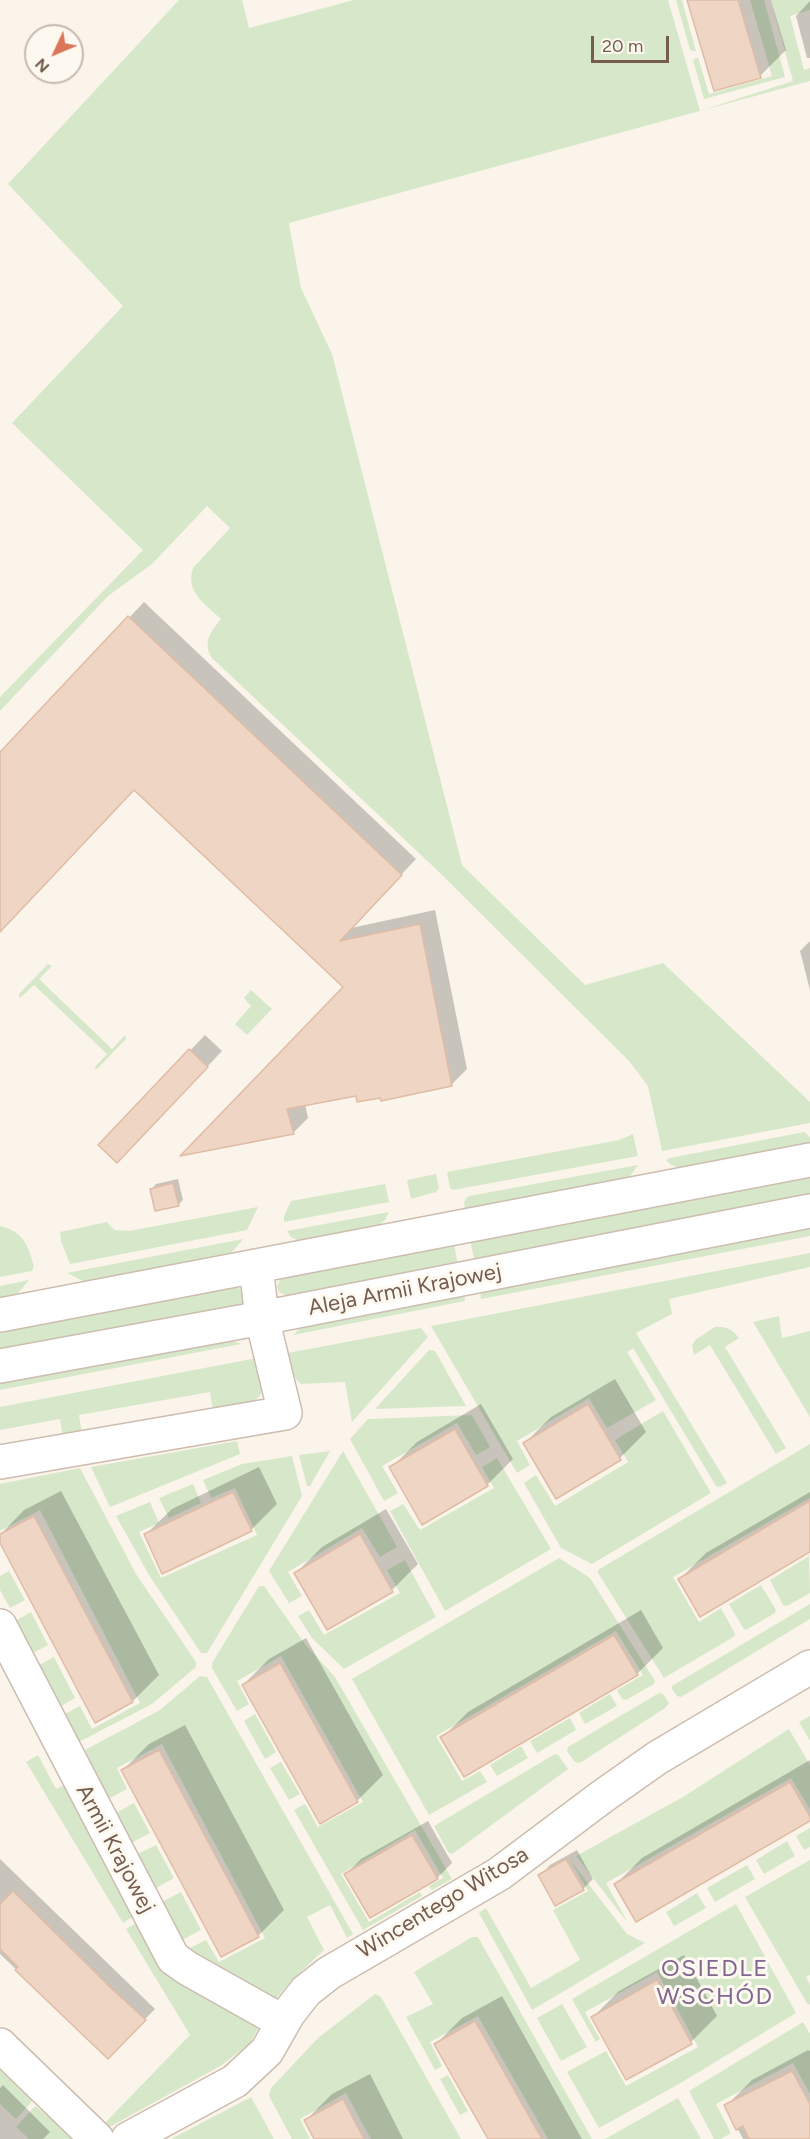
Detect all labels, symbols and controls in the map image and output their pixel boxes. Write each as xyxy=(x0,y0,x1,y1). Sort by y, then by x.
north arrow xyxy=(24,24,84,84)
scale bar xyxy=(594,24,672,62)
text: 20 m xyxy=(602,35,643,57)
text: N xyxy=(31,54,53,77)
street label: Aleja Armii Krajowej xyxy=(306,1258,504,1322)
street label: Armii Krajowej xyxy=(70,1780,160,1918)
street label: Wincentego Witosa xyxy=(353,1842,533,1964)
district label: OSIEDLE WSCHÓD xyxy=(656,1955,774,2011)

